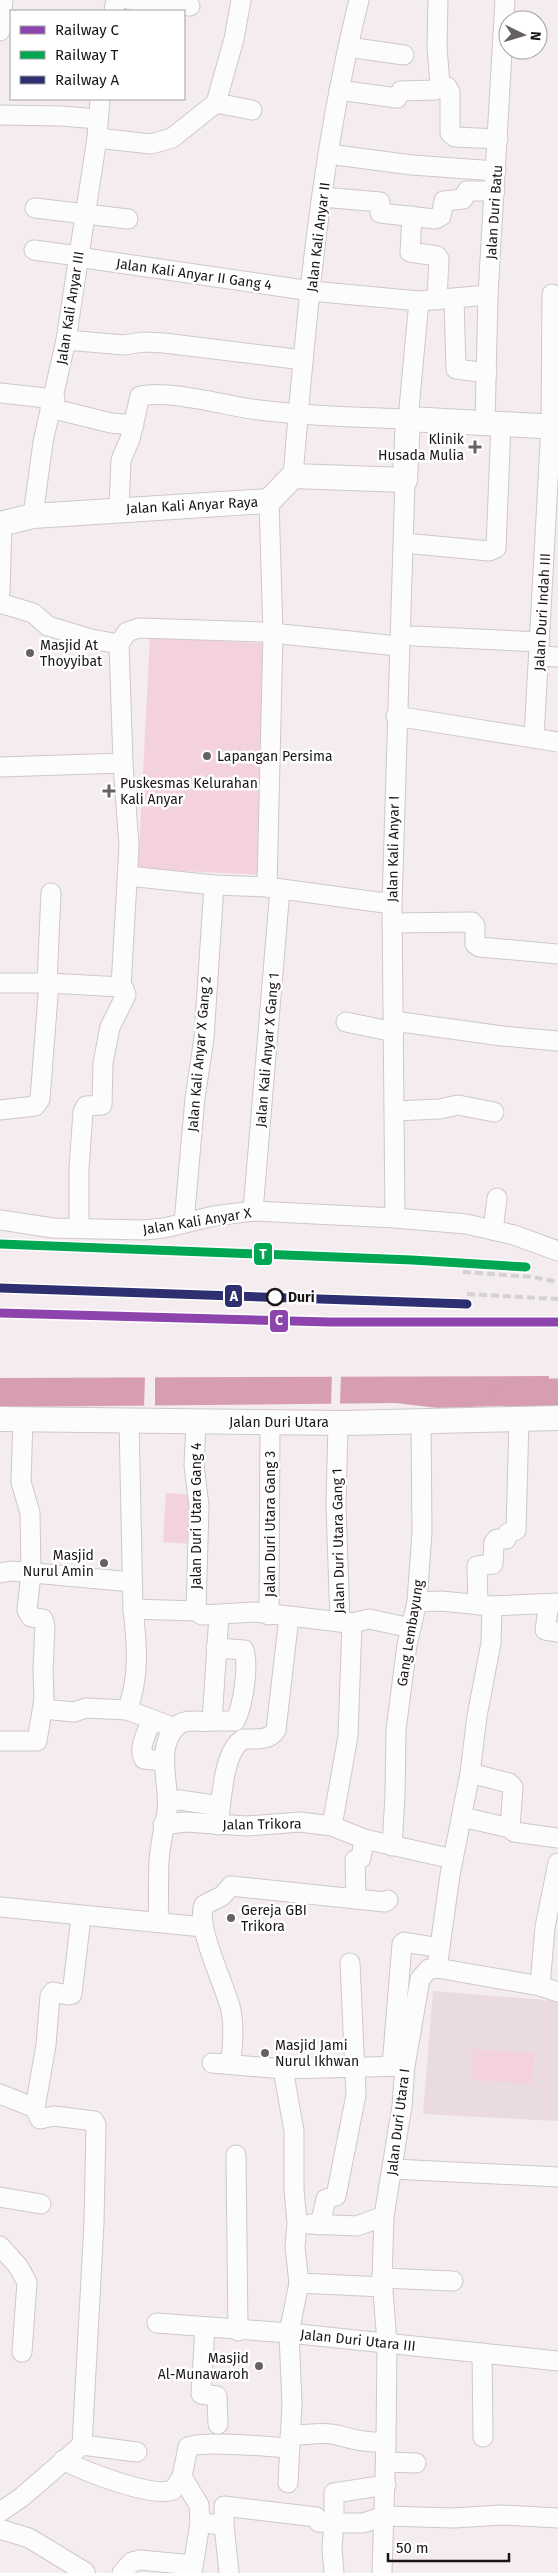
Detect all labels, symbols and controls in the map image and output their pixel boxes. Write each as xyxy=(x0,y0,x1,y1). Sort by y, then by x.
legend xyxy=(10,10,185,100)
north arrow xyxy=(498,10,548,60)
text: Railway C xyxy=(55,21,120,39)
text: N xyxy=(527,31,544,41)
text: Railway T xyxy=(55,46,119,64)
text: Railway A xyxy=(55,71,120,89)
street label: Jalan Duri Batu xyxy=(483,164,506,260)
street label: Jalan Kali Anyar II xyxy=(303,181,334,293)
street label: Jalan Kali Anyar III xyxy=(53,250,88,366)
street label: Jalan Kali Anyar II Gang 4 xyxy=(115,255,274,294)
place label: Klinik Husada Mulia xyxy=(378,431,465,464)
marker: Klinik Husada Mulia xyxy=(468,440,482,454)
street label: Jalan Kali Anyar Raya xyxy=(126,494,258,517)
street label: Jalan Duri Indah III xyxy=(531,553,554,671)
place label: Masjid At Thoyyibat xyxy=(40,637,103,670)
marker: Masjid At Thoyyibat xyxy=(24,647,36,659)
place label: Lapangan Persima xyxy=(217,748,333,765)
marker: Lapangan Persima xyxy=(201,750,213,762)
place label: Puskesmas Kelurahan Kali Anyar xyxy=(120,775,258,808)
marker: Puskesmas Kelurahan Kali Anyar xyxy=(102,784,116,798)
street label: Jalan Kali Anyar I xyxy=(384,796,403,902)
street label: Jalan Kali Anyar X Gang 1 xyxy=(252,972,283,1128)
street label: Jalan Kali Anyar X Gang 2 xyxy=(184,976,215,1133)
street label: Jalan Kali Anyar X xyxy=(142,1204,253,1238)
line badge: T xyxy=(253,1242,273,1266)
text: T xyxy=(259,1246,267,1263)
line badge: A xyxy=(224,1284,243,1308)
text: A xyxy=(229,1288,239,1305)
marker: Duri xyxy=(266,1288,284,1306)
place label: Duri xyxy=(288,1289,315,1306)
line badge: C xyxy=(269,1309,289,1333)
text: C xyxy=(275,1312,283,1329)
street label: Jalan Duri Utara xyxy=(229,1414,329,1431)
street label: Jalan Duri Utara Gang 4 xyxy=(188,1442,205,1589)
street label: Jalan Duri Utara Gang 3 xyxy=(262,1451,279,1597)
street label: Jalan Duri Utara Gang 1 xyxy=(329,1468,348,1614)
place label: Masjid Nurul Amin xyxy=(23,1547,94,1580)
marker: Masjid Nurul Amin xyxy=(98,1557,110,1569)
street label: Gang Lembayung xyxy=(394,1578,427,1688)
street label: Jalan Trikora xyxy=(222,1815,302,1834)
place label: Gereja GBI Trikora xyxy=(241,1902,307,1935)
marker: Gereja GBI Trikora xyxy=(225,1912,237,1924)
place label: Masjid Jami Nurul Ikhwan xyxy=(275,2037,359,2070)
marker: Masjid Jami Nurul Ikhwan xyxy=(259,2047,271,2059)
street label: Jalan Duri Utara I xyxy=(383,2068,413,2177)
street label: Jalan Duri Utara III xyxy=(299,2326,417,2355)
place label: Masjid Al-Munawaroh xyxy=(158,2350,249,2383)
marker: Masjid Al-Munawaroh xyxy=(253,2360,265,2372)
scale bar xyxy=(388,2530,509,2562)
text: 50 m xyxy=(396,2539,429,2557)

